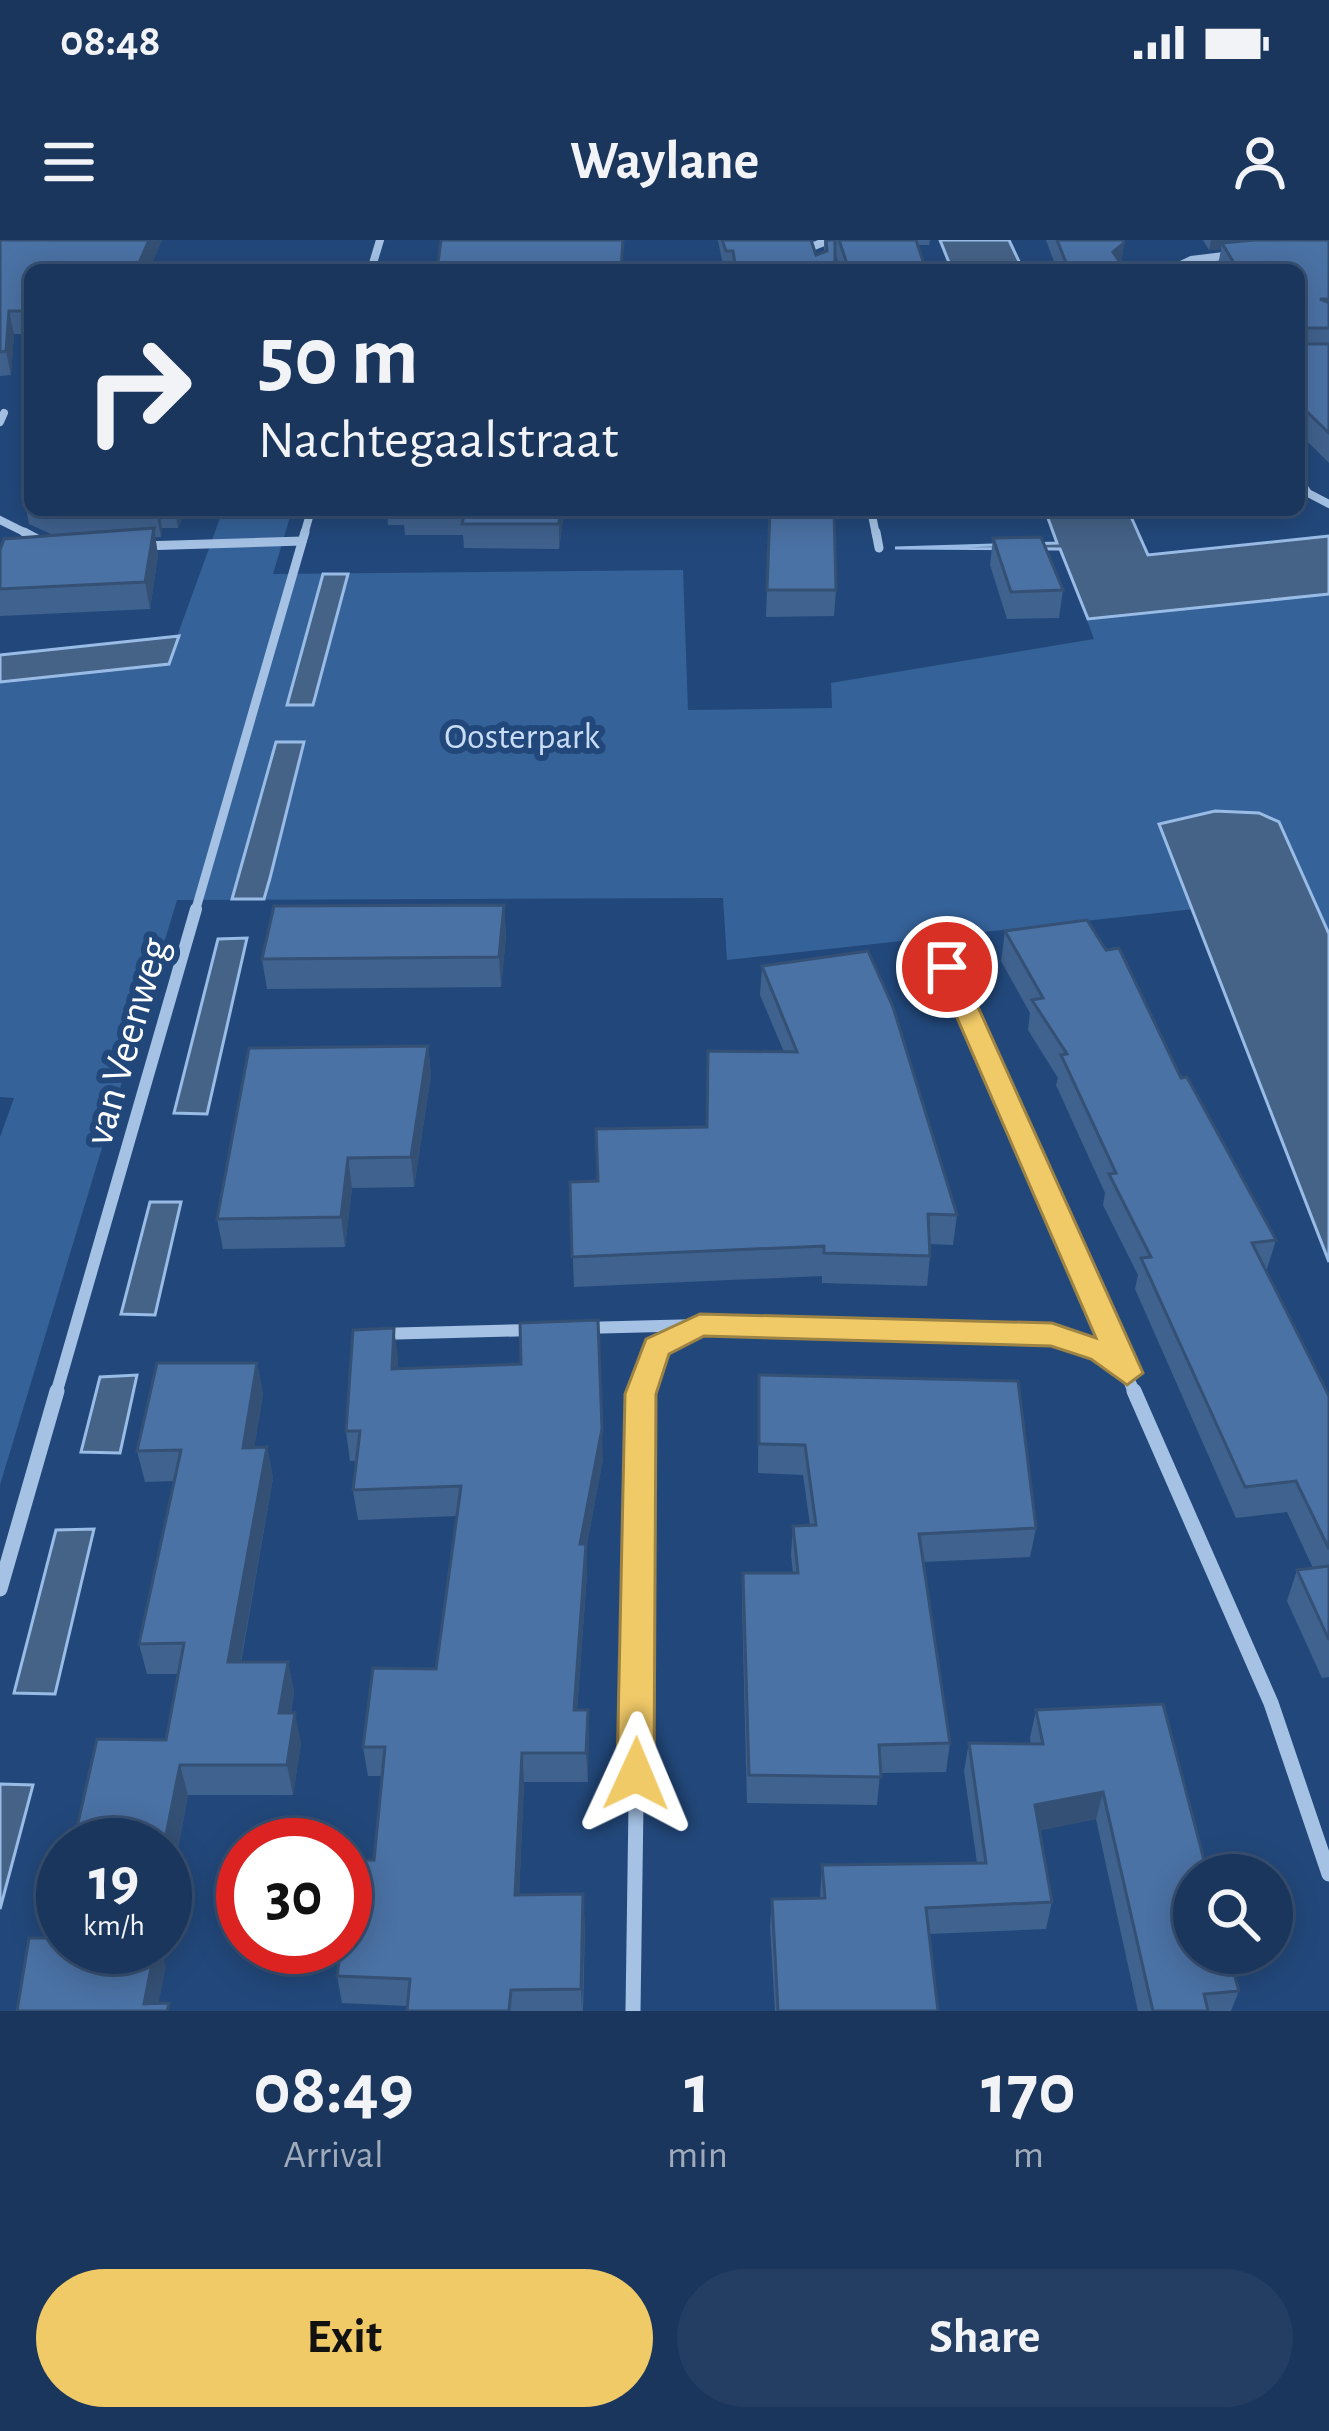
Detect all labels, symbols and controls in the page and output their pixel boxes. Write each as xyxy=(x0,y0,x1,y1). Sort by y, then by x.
text: 08:48 xyxy=(60,19,161,64)
icon: menu xyxy=(36,129,102,195)
icon: person xyxy=(1227,129,1293,195)
text: Waylane xyxy=(570,135,759,189)
icon: right xyxy=(60,312,216,468)
text: 50 m xyxy=(258,316,419,400)
text: Nachtegaalstraat xyxy=(258,414,618,468)
park label: Oosterpark xyxy=(444,719,600,755)
pin xyxy=(896,916,998,1018)
street label: van Veenweg xyxy=(77,933,177,1150)
icon: arrive xyxy=(914,934,980,1000)
position arrow xyxy=(573,1711,699,1837)
speed limit sign: 30 xyxy=(216,1818,372,1974)
text: 19 xyxy=(89,1851,139,1911)
map controls xyxy=(1173,1854,1293,1974)
button: search xyxy=(1173,1854,1293,1974)
text: km/h xyxy=(83,1911,145,1941)
text: 08:49 xyxy=(253,2054,414,2126)
text: 1 xyxy=(685,2054,710,2126)
text: 170 xyxy=(981,2054,1076,2126)
text: Arrival xyxy=(283,2136,384,2175)
text: min xyxy=(667,2136,728,2175)
text: m xyxy=(1013,2136,1044,2175)
button: Exit xyxy=(36,2269,653,2407)
button: Share xyxy=(677,2269,1293,2407)

